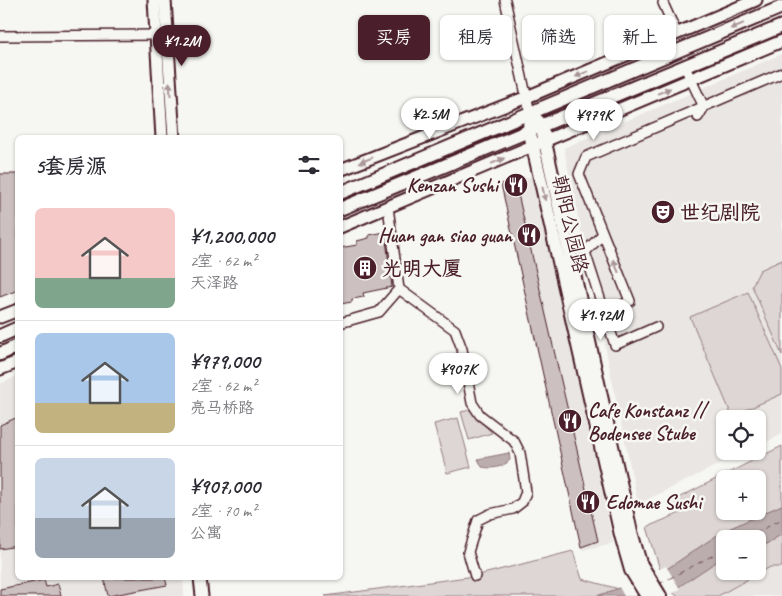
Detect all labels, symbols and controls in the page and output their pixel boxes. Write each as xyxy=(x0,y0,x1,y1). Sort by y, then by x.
chip: 买房 xyxy=(358,15,430,60)
chip: 租房 xyxy=(440,15,512,60)
chip: 筛选 xyxy=(522,15,594,60)
chip: 新上 xyxy=(604,15,676,60)
one-way arrow xyxy=(730,22,744,30)
pin: ¥1.2M xyxy=(147,24,217,67)
text: ¥1.2M xyxy=(164,31,200,51)
one-way arrow xyxy=(575,70,589,78)
one-way arrow xyxy=(165,81,173,97)
one-way arrow xyxy=(657,86,671,94)
pin: ¥2.5M xyxy=(395,98,465,140)
pin: ¥979K xyxy=(559,98,629,141)
text: ¥2.5M xyxy=(412,104,448,124)
text: ¥979K xyxy=(576,105,612,125)
icon: filters xyxy=(295,151,323,179)
text: 5套房源 xyxy=(35,153,107,179)
one-way arrow xyxy=(358,156,373,164)
one-way arrow xyxy=(491,156,505,164)
restaurant icon: Kenzan Sushi xyxy=(503,172,529,198)
street label: 朝阳公园路 xyxy=(547,172,594,277)
place label: Kenzan Sushi xyxy=(407,173,501,198)
one-way arrow xyxy=(540,186,548,201)
theatre icon: 世纪剧院 xyxy=(650,199,676,225)
place label: 世纪剧院 xyxy=(680,200,760,225)
restaurant icon: Huan gan siao guan xyxy=(516,222,542,248)
text: ¥1,200,000 xyxy=(190,223,274,249)
place label: Huan gan siao guan xyxy=(378,223,514,248)
icon: home xyxy=(75,228,135,288)
text: 2室 · 62 m² xyxy=(190,251,256,271)
building icon: 光明大厦 xyxy=(352,255,378,281)
place label: 光明大厦 xyxy=(382,256,462,281)
one-way arrow xyxy=(611,259,619,273)
text: 天泽路 xyxy=(190,273,238,293)
pin: ¥1.92M xyxy=(560,298,642,341)
text: ¥1.92M xyxy=(579,305,623,325)
text: ¥979,000 xyxy=(190,348,260,374)
pin: ¥907K xyxy=(423,352,493,395)
icon: home xyxy=(75,353,135,413)
text: ¥907K xyxy=(440,359,476,379)
text: 2室 · 62 m² xyxy=(190,376,256,396)
text: 亮马桥路 xyxy=(190,398,254,418)
place label: Cafe Konstanz // Bodensee Stube xyxy=(588,398,710,446)
restaurant icon: Cafe Konstanz // Bodensee Stube xyxy=(557,408,583,434)
map controls xyxy=(716,410,766,580)
button: locate xyxy=(716,410,766,460)
button: + xyxy=(716,470,766,520)
text: ¥907,000 xyxy=(190,473,260,499)
icon: home xyxy=(75,478,135,538)
restaurant icon: Edomae Sushi xyxy=(575,489,601,515)
place label: Edomae Sushi xyxy=(606,490,704,515)
text: 2室 · 70 m² xyxy=(190,501,256,521)
text: 公寓 xyxy=(190,523,222,543)
button: − xyxy=(716,530,766,580)

